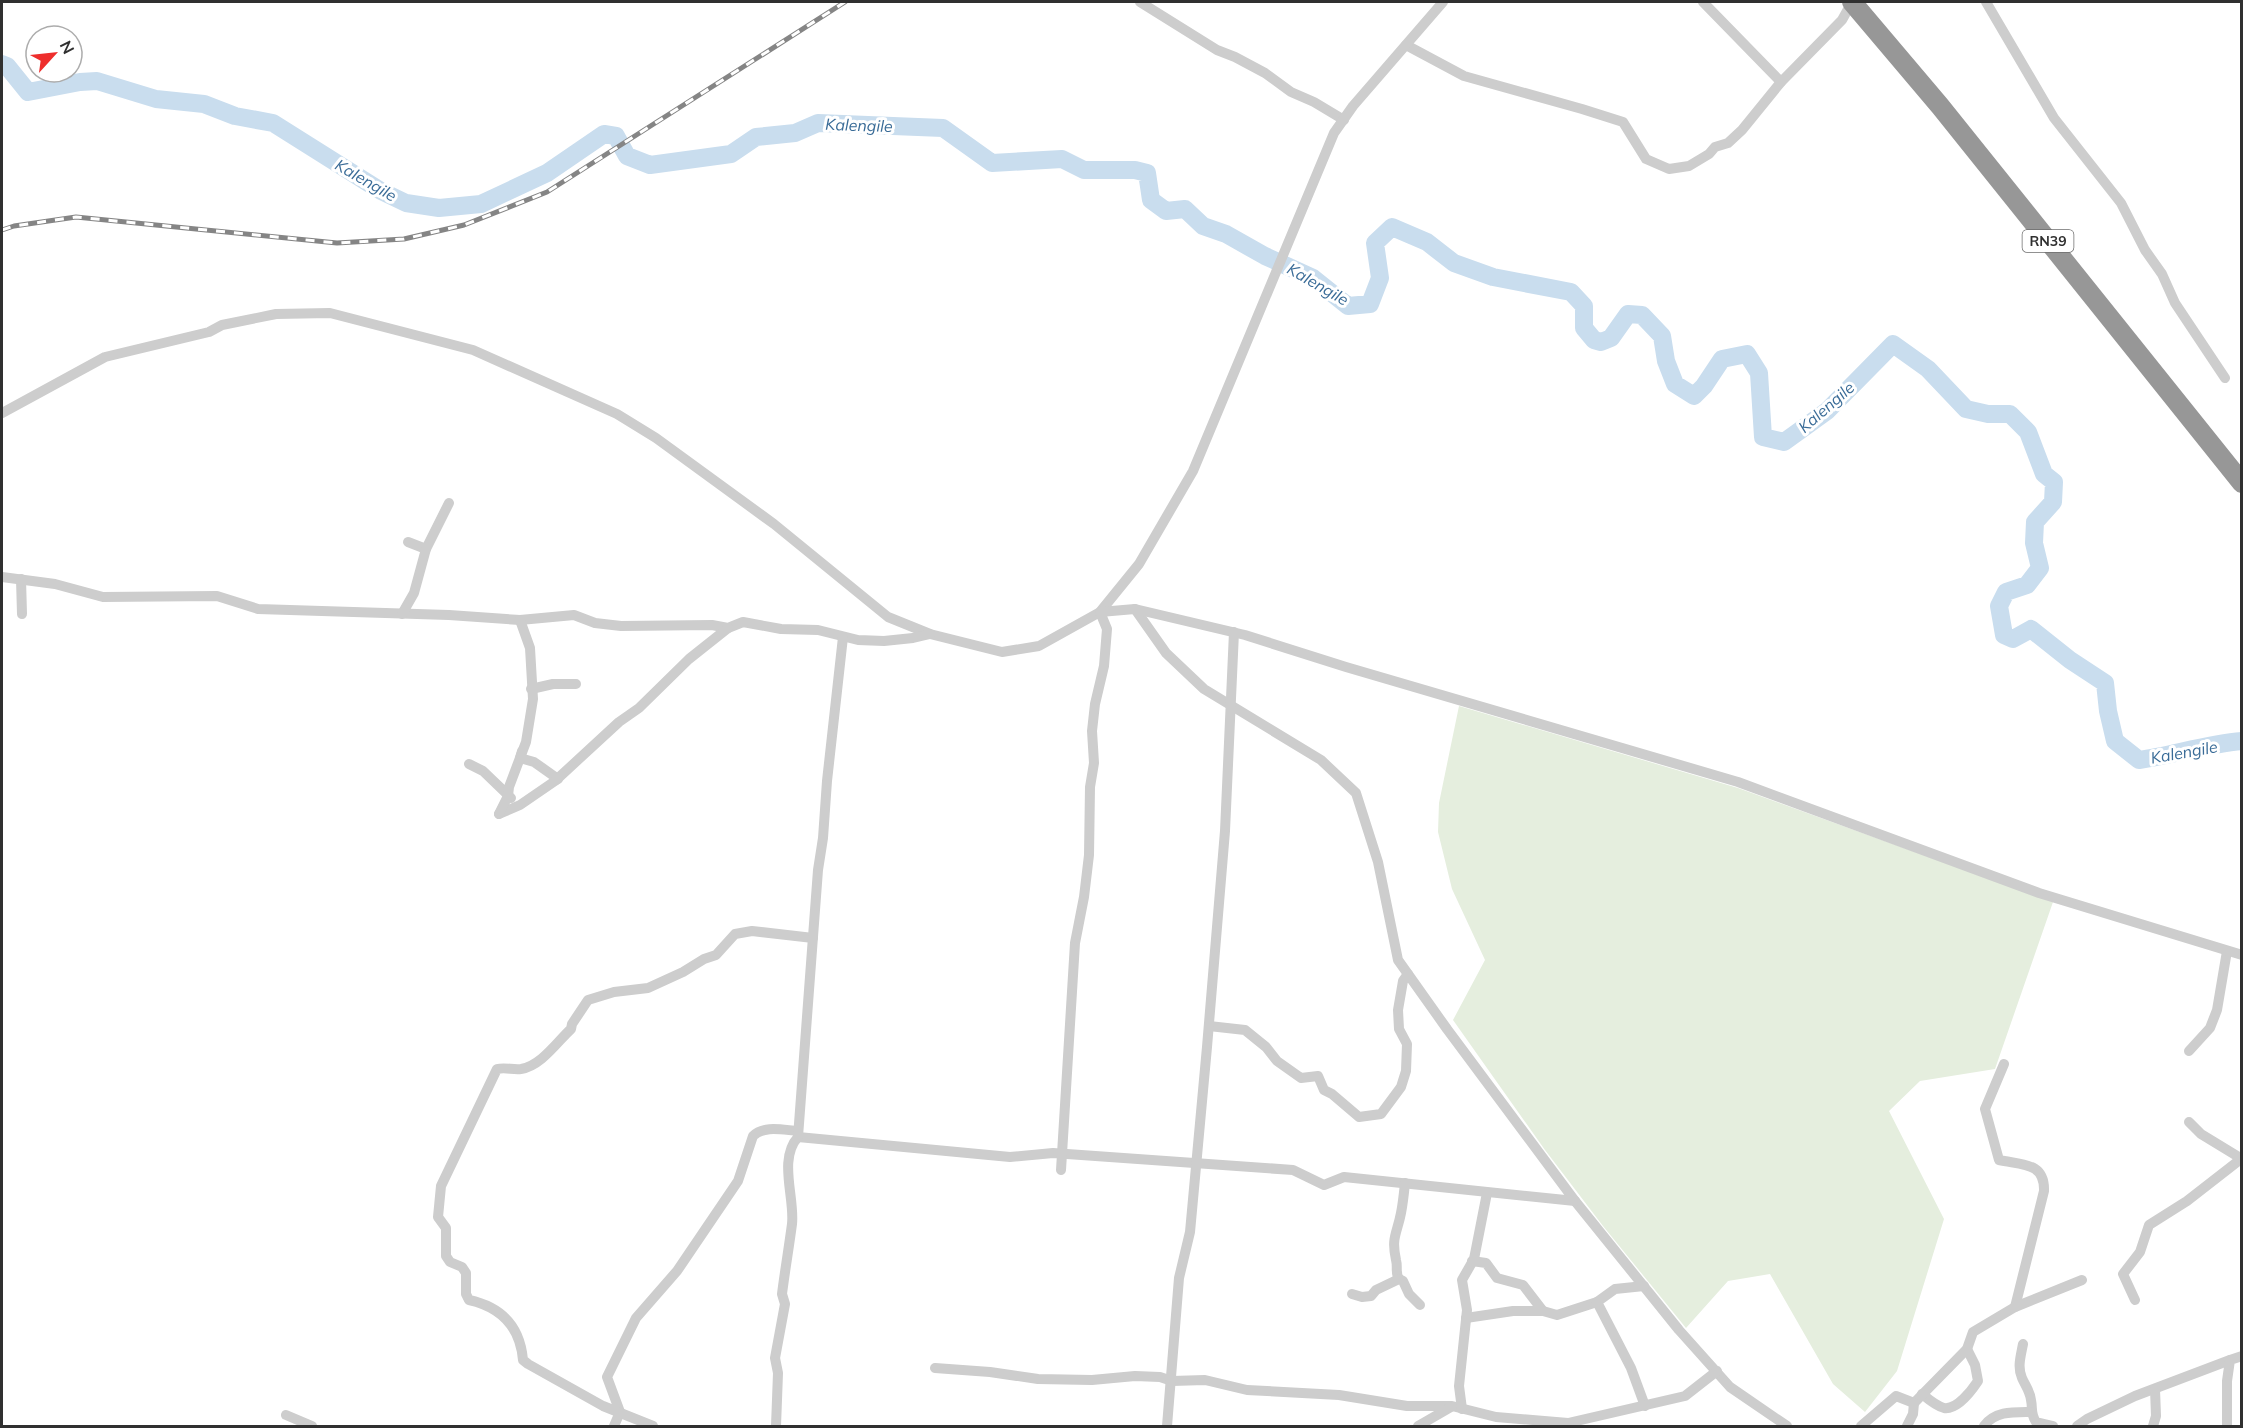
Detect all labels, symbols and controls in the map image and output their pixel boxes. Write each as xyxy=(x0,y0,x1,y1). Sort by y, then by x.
north arrow xyxy=(24,24,84,84)
text: N xyxy=(56,37,79,57)
water label: Kalengile xyxy=(825,114,893,136)
water label: Kalengile xyxy=(332,154,401,206)
road number: RN39 xyxy=(2022,230,2074,252)
water label: Kalengile xyxy=(1284,258,1353,310)
water label: Kalengile xyxy=(1794,377,1858,437)
water label: Kalengile xyxy=(2149,736,2219,768)

